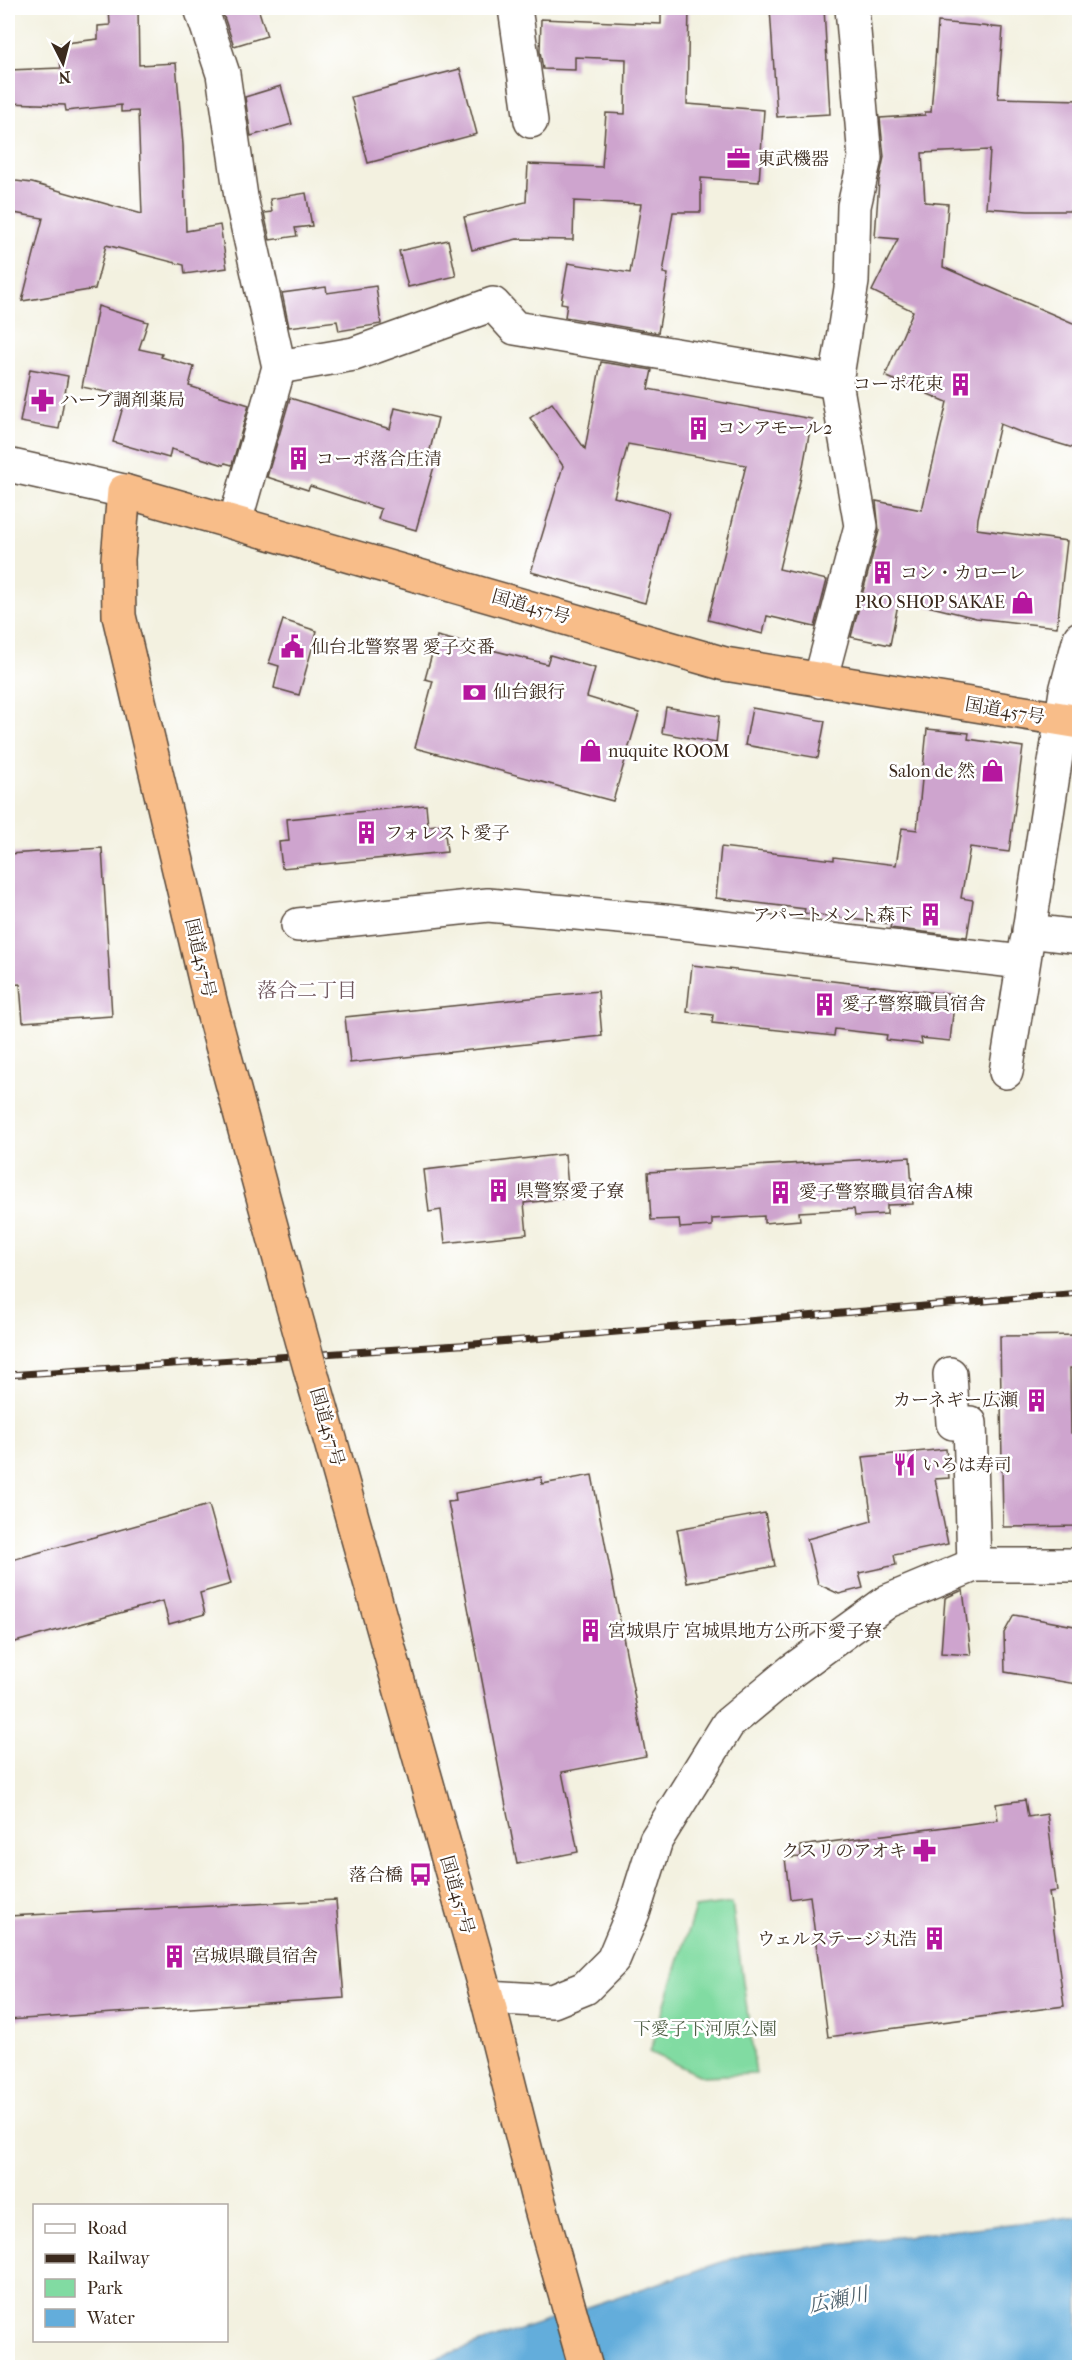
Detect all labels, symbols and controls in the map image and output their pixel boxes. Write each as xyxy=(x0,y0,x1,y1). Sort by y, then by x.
north arrow xyxy=(33,33,93,93)
text: N xyxy=(57,67,72,88)
office icon: 東武機器 xyxy=(726,146,752,172)
place label: 東武機器 xyxy=(757,149,829,170)
building icon: コーポ花束 xyxy=(948,371,974,397)
place label: コーポ花束 xyxy=(853,374,943,395)
pharmacy icon: ハーブ調剤薬局 xyxy=(29,387,55,413)
place label: ハーブ調剤薬局 xyxy=(60,390,185,411)
building icon: コンアモール2 xyxy=(686,415,712,441)
place label: コンアモール2 xyxy=(717,418,832,439)
building icon: コーポ落合庄清 xyxy=(285,446,311,472)
place label: コーポ落合庄清 xyxy=(316,449,442,470)
building icon: コン・カローレ xyxy=(869,560,895,586)
place label: コン・カローレ xyxy=(900,563,1026,584)
street label: 国道457号 xyxy=(489,586,573,628)
shop icon: PRO SHOP SAKAE xyxy=(1010,589,1036,615)
place label: PRO SHOP SAKAE xyxy=(855,592,1005,613)
public building icon: 仙台北警察署 愛子交番 xyxy=(280,634,306,660)
place label: 仙台北警察署 愛子交番 xyxy=(311,637,495,658)
bank icon: 仙台銀行 xyxy=(462,679,488,705)
place label: 仙台銀行 xyxy=(493,682,565,703)
street label: 国道457号 xyxy=(963,694,1047,728)
shop icon: nuquite ROOM xyxy=(577,738,603,764)
place label: nuquite ROOM xyxy=(608,741,730,762)
shop icon: Salon de 然 xyxy=(980,758,1006,784)
place label: Salon de 然 xyxy=(889,761,975,782)
building icon: フォレスト愛子 xyxy=(354,820,380,846)
place label: フォレスト愛子 xyxy=(385,823,510,844)
building icon: アパートメント森下 xyxy=(918,902,944,928)
place label: アパートメント森下 xyxy=(753,905,913,926)
street label: 国道457号 xyxy=(181,916,219,1000)
district label: 落合二丁目 xyxy=(257,979,357,1002)
building icon: 愛子警察職員宿舎 xyxy=(811,991,837,1017)
place label: 愛子警察職員宿舎 xyxy=(842,994,986,1015)
building icon: 県警察愛子寮 xyxy=(485,1178,511,1204)
building icon: 愛子警察職員宿舎A棟 xyxy=(768,1179,794,1205)
place label: 県警察愛子寮 xyxy=(516,1181,624,1202)
place label: 愛子警察職員宿舎A棟 xyxy=(799,1182,973,1203)
street label: 国道457号 xyxy=(306,1385,348,1469)
building icon: カーネギー広瀬 xyxy=(1023,1387,1049,1413)
place label: カーネギー広瀬 xyxy=(893,1390,1018,1411)
restaurant icon: いろは寿司 xyxy=(891,1452,917,1478)
place label: いろは寿司 xyxy=(922,1455,1012,1476)
building icon: 宮城県庁 宮城県地方公所下愛子寮 xyxy=(577,1618,603,1644)
place label: 宮城県庁 宮城県地方公所下愛子寮 xyxy=(608,1621,882,1642)
pharmacy icon: クスリのアオキ xyxy=(912,1838,938,1864)
place label: クスリのアオキ xyxy=(781,1841,907,1862)
street label: 国道457号 xyxy=(436,1853,478,1937)
bus stop icon: 落合橋 xyxy=(408,1862,434,1888)
place label: 落合橋 xyxy=(349,1865,403,1886)
building icon: ウェルステージ丸浩 xyxy=(922,1926,948,1952)
place label: ウェルステージ丸浩 xyxy=(757,1929,917,1950)
building icon: 宮城県職員宿舎 xyxy=(161,1943,187,1969)
place label: 宮城県職員宿舎 xyxy=(192,1946,318,1967)
park label: 下愛子下河原公園 xyxy=(633,2019,777,2040)
legend xyxy=(33,2204,228,2342)
text: Road xyxy=(87,2218,127,2239)
text: Railway xyxy=(87,2248,151,2269)
text: Park xyxy=(87,2278,124,2299)
water label: 広瀬川 xyxy=(806,2282,872,2317)
text: Water xyxy=(86,2308,135,2329)

